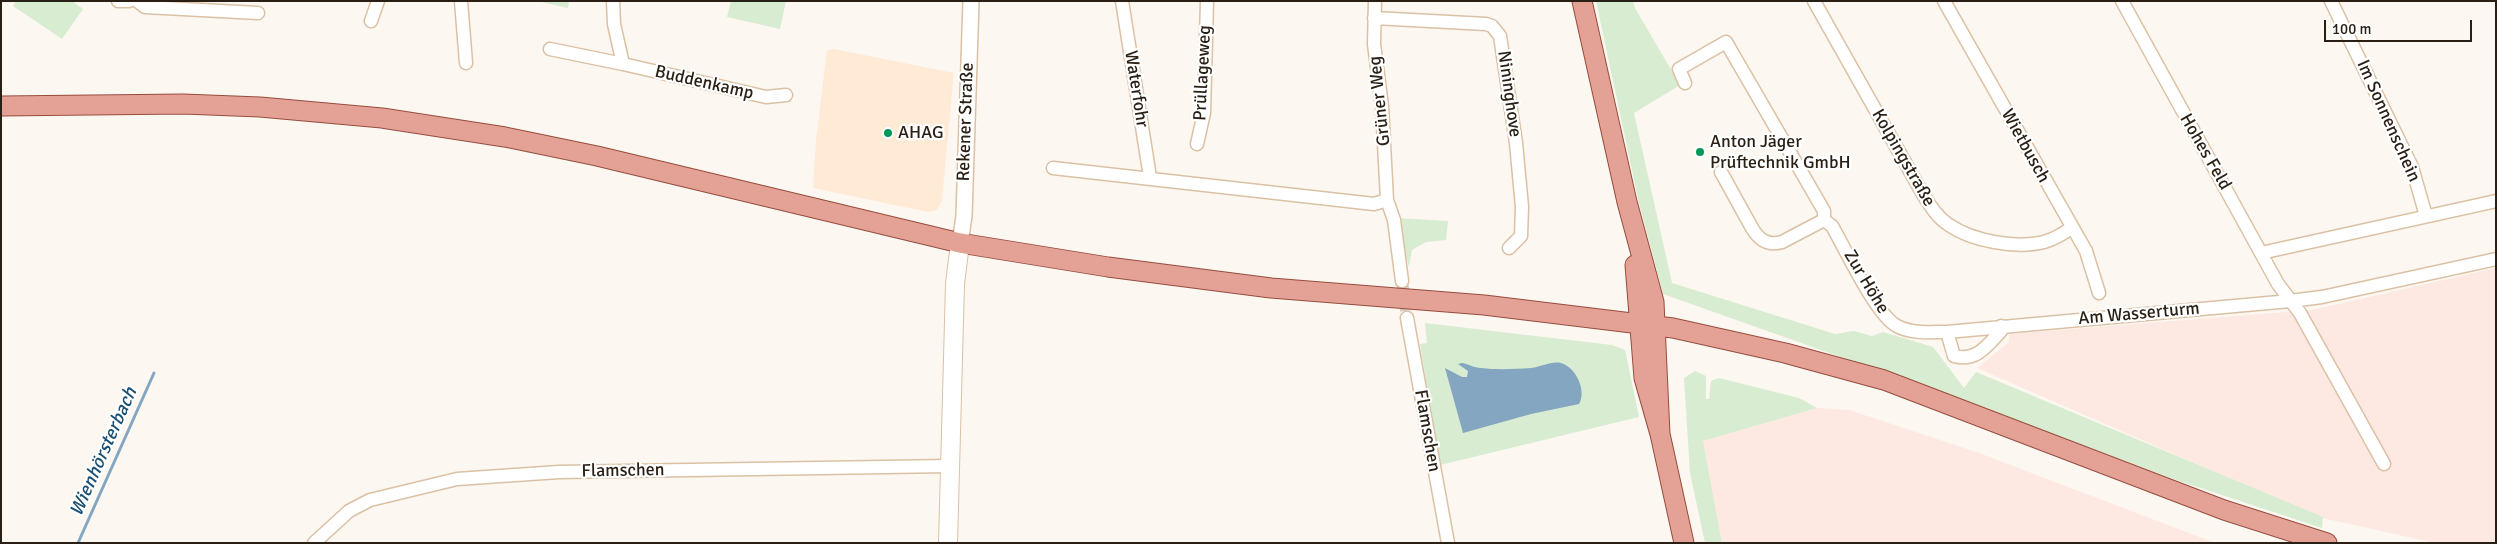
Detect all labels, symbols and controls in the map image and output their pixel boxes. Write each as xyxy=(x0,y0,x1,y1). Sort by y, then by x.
scale bar xyxy=(2327,10,2474,42)
text: 100 m xyxy=(2332,20,2372,38)
street label: Prüllageweg xyxy=(1190,25,1216,121)
street label: Waterfohr xyxy=(1119,49,1153,129)
street label: Nininghove xyxy=(1492,49,1526,139)
street label: Grüner Weg xyxy=(1365,55,1395,147)
street label: Im Sonnenschein xyxy=(2351,57,2425,185)
street label: Buddenkamp xyxy=(653,61,755,105)
street label: Rekener Straße xyxy=(953,62,979,182)
street label: Kolpingstraße xyxy=(1866,105,1940,211)
street label: Wietbusch xyxy=(1996,105,2054,187)
street label: Hohes Feld xyxy=(2174,110,2236,194)
place label: AHAG xyxy=(898,122,943,144)
marker: AHAG xyxy=(882,127,894,139)
place label: Anton Jäger Prüftechnik GmbH xyxy=(1710,131,1851,173)
marker: Anton Jäger Prüftechnik GmbH xyxy=(1694,146,1706,158)
street label: Zur Höhe xyxy=(1839,246,1893,318)
street label: Am Wasserturm xyxy=(2077,298,2201,330)
water label: Wienhörsterbach xyxy=(65,384,143,520)
street label: Flamschen xyxy=(1409,388,1445,474)
street label: Flamschen xyxy=(581,459,665,483)

